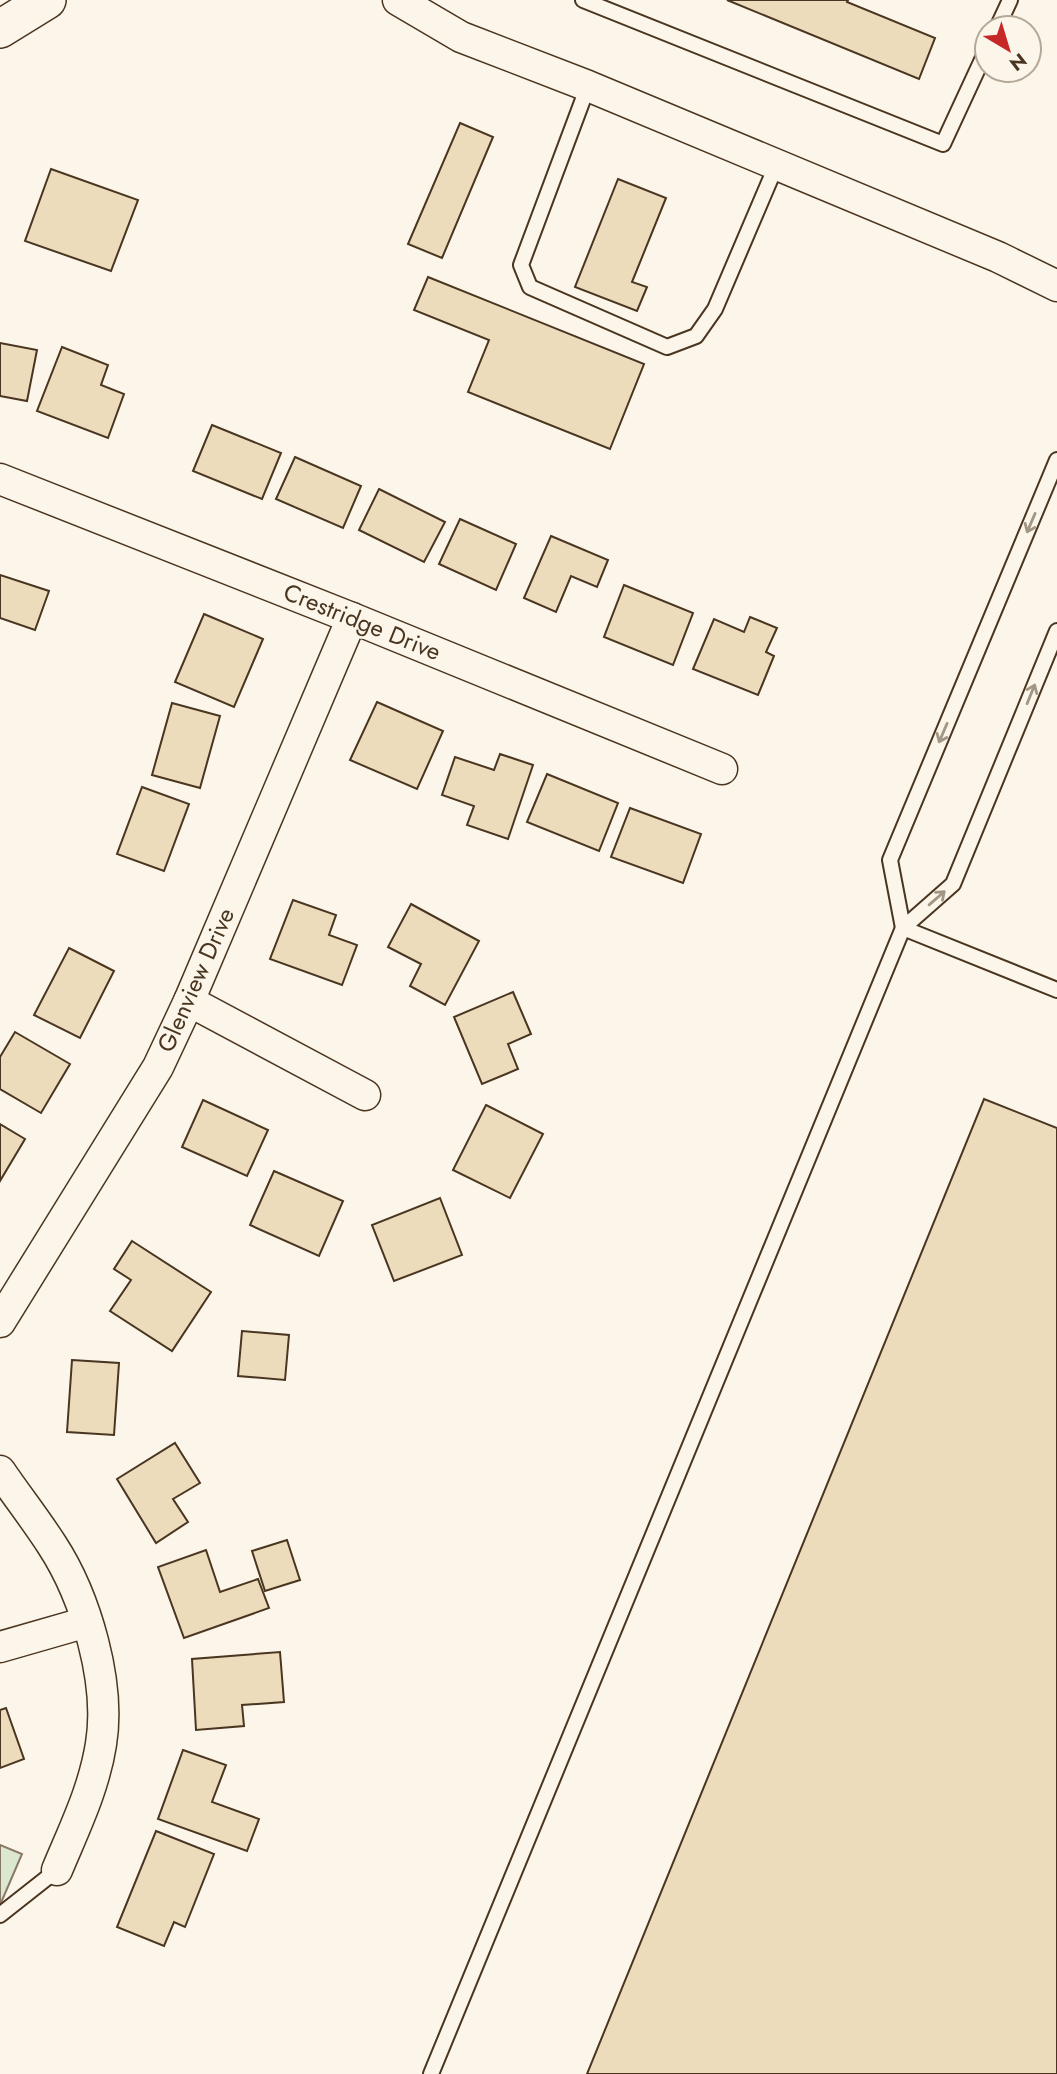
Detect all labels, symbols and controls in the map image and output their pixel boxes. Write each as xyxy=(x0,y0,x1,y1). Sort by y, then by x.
north arrow xyxy=(973,14,1043,84)
text: N xyxy=(1004,47,1032,77)
one-way arrow xyxy=(1023,512,1036,533)
street label: Crestridge Drive xyxy=(278,574,446,669)
one-way arrow xyxy=(1026,683,1039,705)
one-way arrow xyxy=(936,722,949,743)
one-way arrow xyxy=(928,890,946,906)
street label: Glenview Drive xyxy=(148,902,243,1058)

